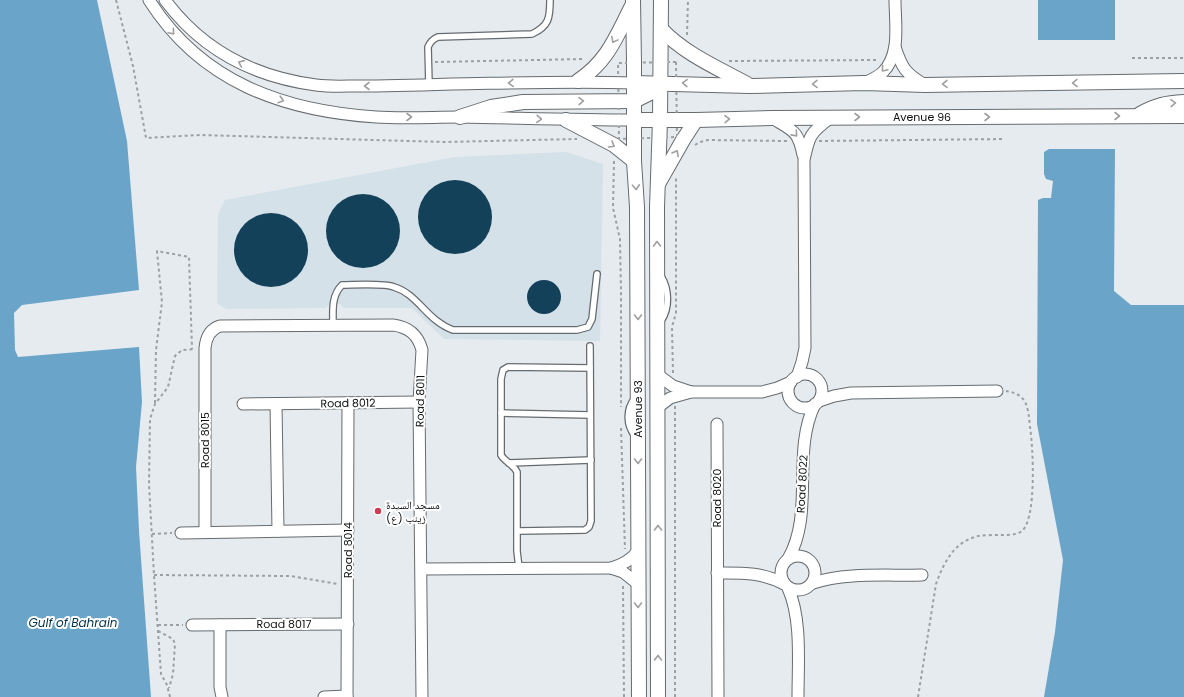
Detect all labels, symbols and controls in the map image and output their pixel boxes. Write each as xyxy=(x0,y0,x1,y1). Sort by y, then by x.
one-way arrow xyxy=(168,27,175,34)
one-way arrow xyxy=(612,36,619,43)
one-way arrow xyxy=(237,60,244,68)
one-way arrow xyxy=(882,65,889,72)
one-way arrow xyxy=(1072,78,1078,87)
one-way arrow xyxy=(508,79,514,87)
one-way arrow xyxy=(682,79,688,88)
one-way arrow xyxy=(812,80,818,88)
one-way arrow xyxy=(942,80,948,88)
one-way arrow xyxy=(364,82,370,90)
one-way arrow xyxy=(277,95,284,104)
one-way arrow xyxy=(578,97,584,105)
one-way arrow xyxy=(1170,98,1176,107)
street label: Avenue 96 xyxy=(893,109,951,125)
one-way arrow xyxy=(1114,112,1120,120)
one-way arrow xyxy=(406,113,412,121)
one-way arrow xyxy=(854,113,860,121)
one-way arrow xyxy=(984,113,990,121)
one-way arrow xyxy=(536,115,542,124)
one-way arrow xyxy=(724,115,730,124)
one-way arrow xyxy=(790,129,797,137)
one-way arrow xyxy=(608,140,616,147)
one-way arrow xyxy=(671,150,678,157)
one-way arrow xyxy=(632,184,640,190)
one-way arrow xyxy=(653,241,661,247)
one-way arrow xyxy=(634,314,642,320)
street label: Road 8011 xyxy=(412,375,428,427)
street label: Avenue 93 xyxy=(630,380,646,438)
street label: Road 8012 xyxy=(320,395,376,411)
street label: Road 8015 xyxy=(197,412,213,468)
street label: Road 8022 xyxy=(792,455,812,513)
one-way arrow xyxy=(634,458,642,464)
street label: Road 8020 xyxy=(709,469,725,527)
place label: مسجد السيدة زينب (ع) xyxy=(386,497,440,526)
marker: مسجد السيدة زينب (ع) xyxy=(373,506,383,516)
street label: Road 8014 xyxy=(340,522,356,578)
one-way arrow xyxy=(654,525,662,531)
one-way arrow xyxy=(634,602,642,608)
water label: Gulf of Bahrain xyxy=(28,614,118,631)
street label: Road 8017 xyxy=(257,616,311,632)
one-way arrow xyxy=(654,655,662,661)

